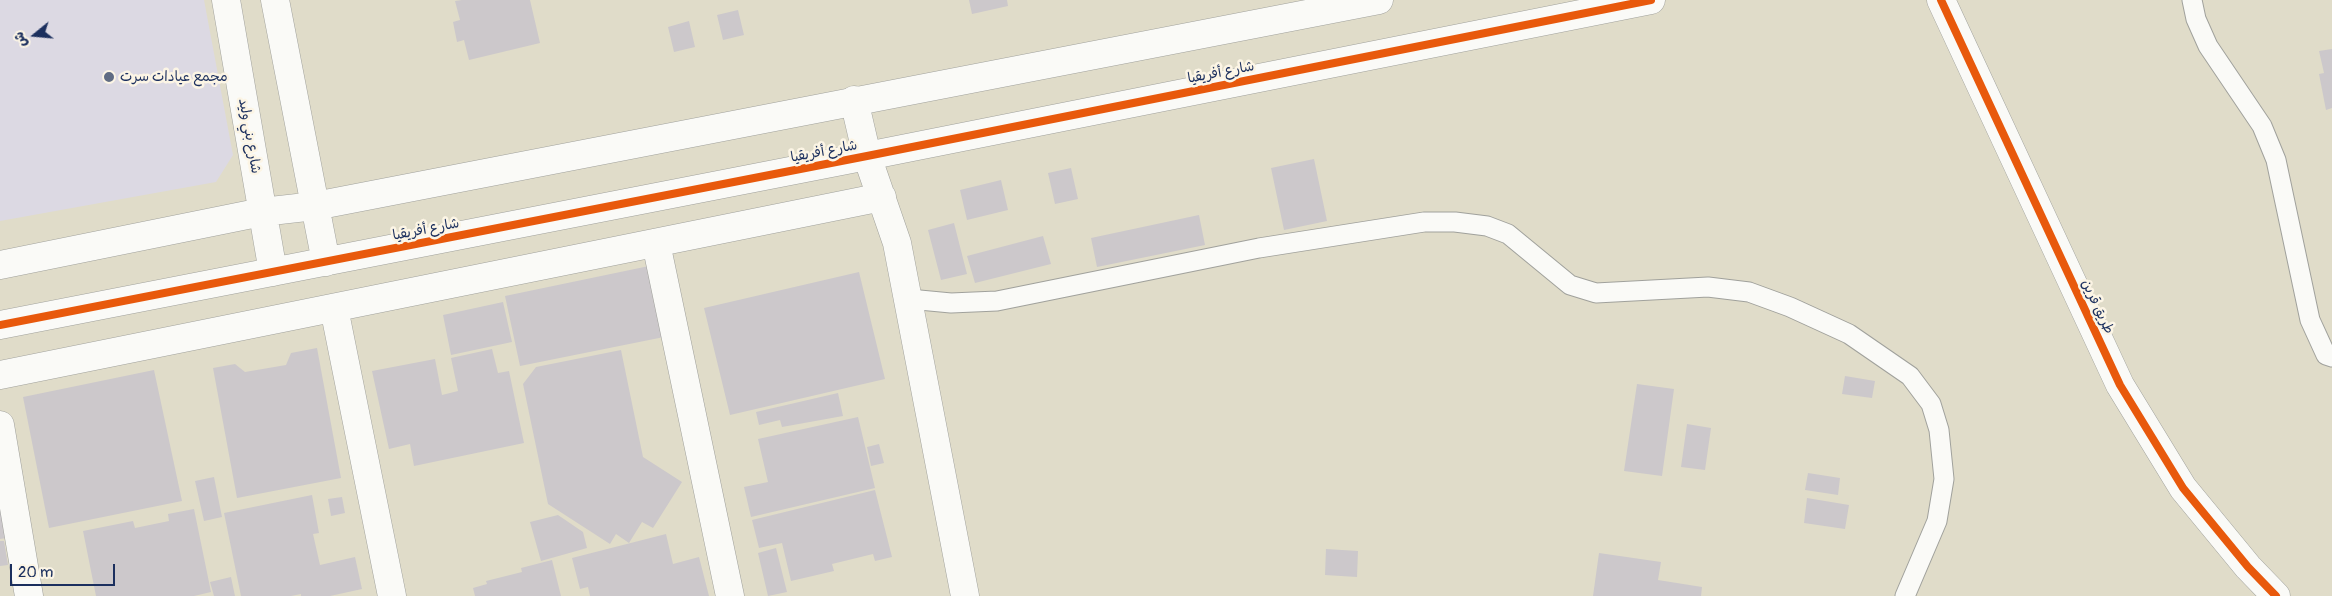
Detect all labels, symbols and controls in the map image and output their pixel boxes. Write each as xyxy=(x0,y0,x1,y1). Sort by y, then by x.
north arrow xyxy=(10,10,60,60)
text: ش xyxy=(10,30,31,49)
street label: شارع أفريقيا xyxy=(1186,58,1256,88)
place label: مجمع عيادات سرت xyxy=(120,69,228,85)
marker: مجمع عيادات سرت xyxy=(102,70,116,84)
street label: شارع بني وليد xyxy=(234,97,264,175)
street label: شارع أفريقيا xyxy=(789,137,859,167)
street label: شارع أفريقيا xyxy=(391,215,461,245)
street label: طريق قرين xyxy=(2077,277,2117,337)
scale bar xyxy=(12,554,118,586)
text: 20 m xyxy=(18,563,53,582)

